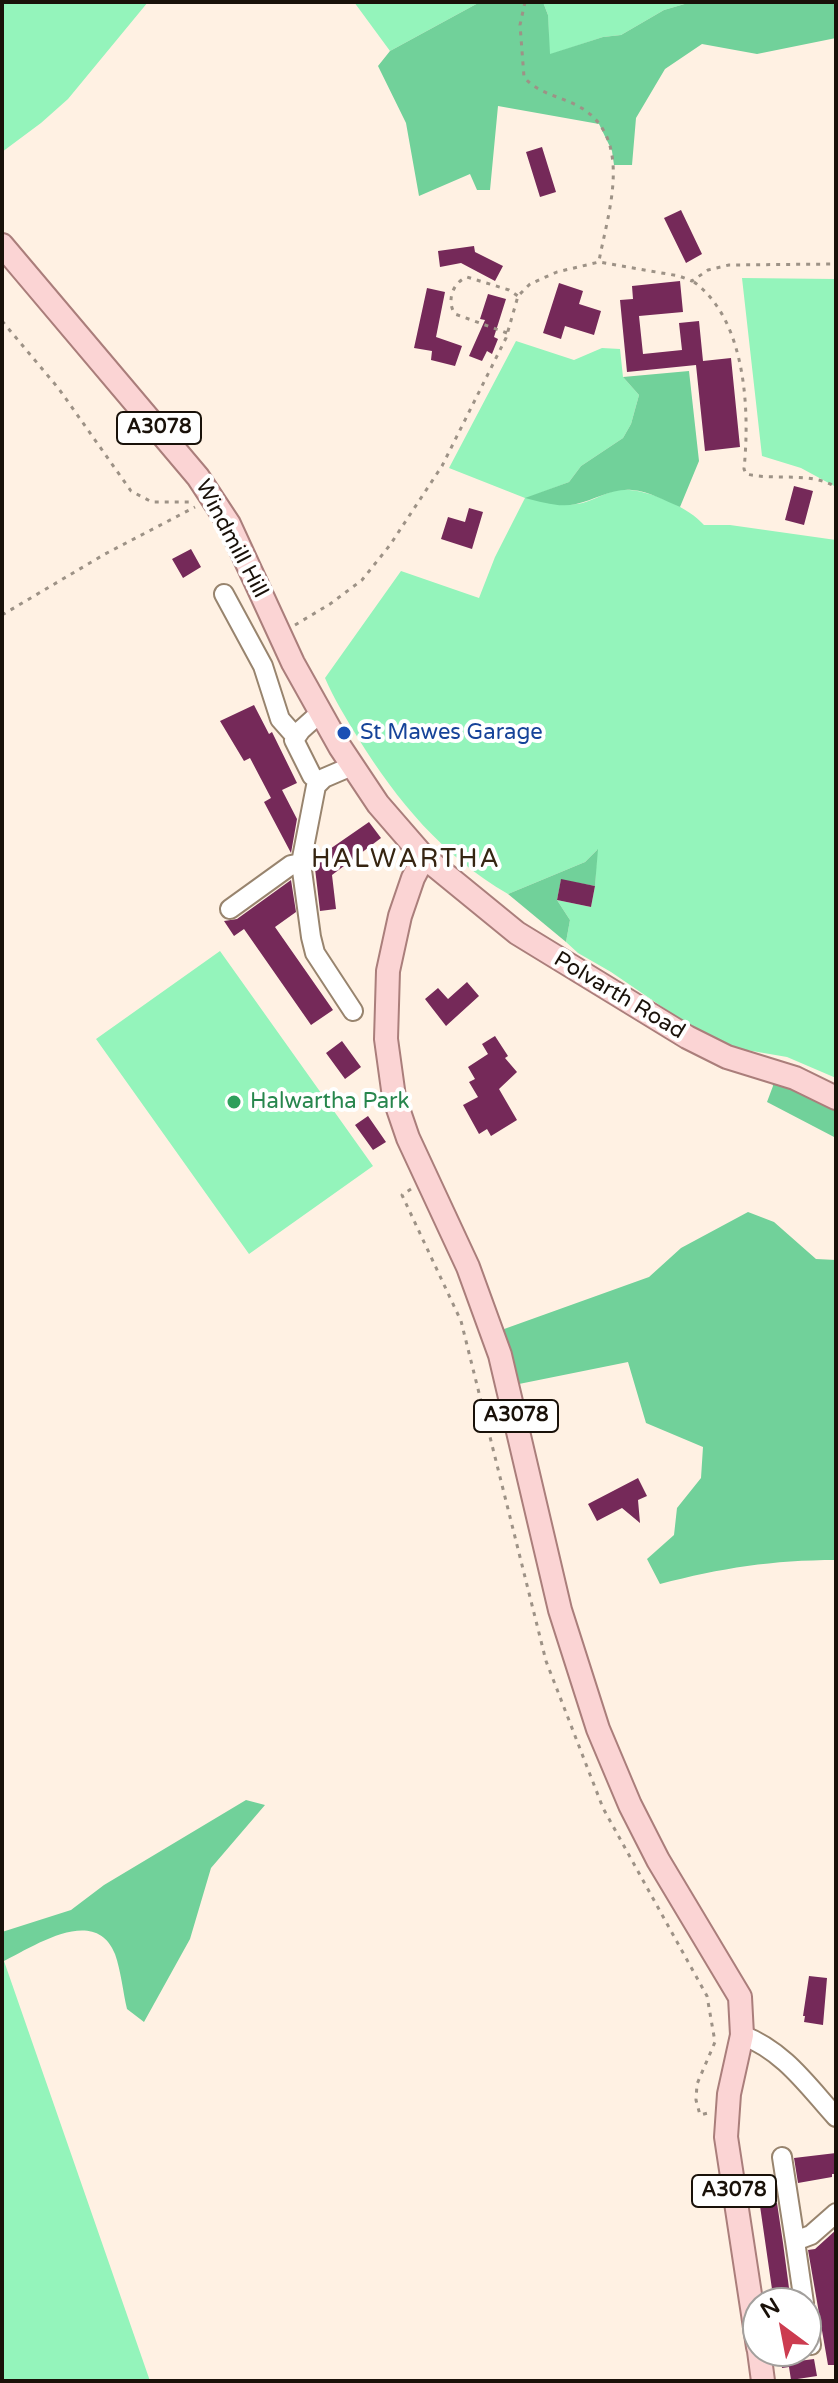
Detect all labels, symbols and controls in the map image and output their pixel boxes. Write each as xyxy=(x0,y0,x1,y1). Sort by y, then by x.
road number: A3078 xyxy=(117,412,201,444)
street label: Windmill Hill xyxy=(189,475,273,603)
place label: St Mawes Garage xyxy=(360,720,543,746)
marker: St Mawes Garage xyxy=(335,724,353,742)
district label: HALWARTHA xyxy=(311,844,501,876)
street label: Polvarth Road xyxy=(549,946,689,1046)
place label: Halwartha Park xyxy=(250,1089,409,1115)
marker: Halwartha Park xyxy=(225,1093,243,1111)
road number: A3078 xyxy=(474,1400,558,1432)
road number: A3078 xyxy=(692,2175,776,2207)
north arrow xyxy=(742,2287,822,2367)
text: N xyxy=(756,2293,785,2324)

